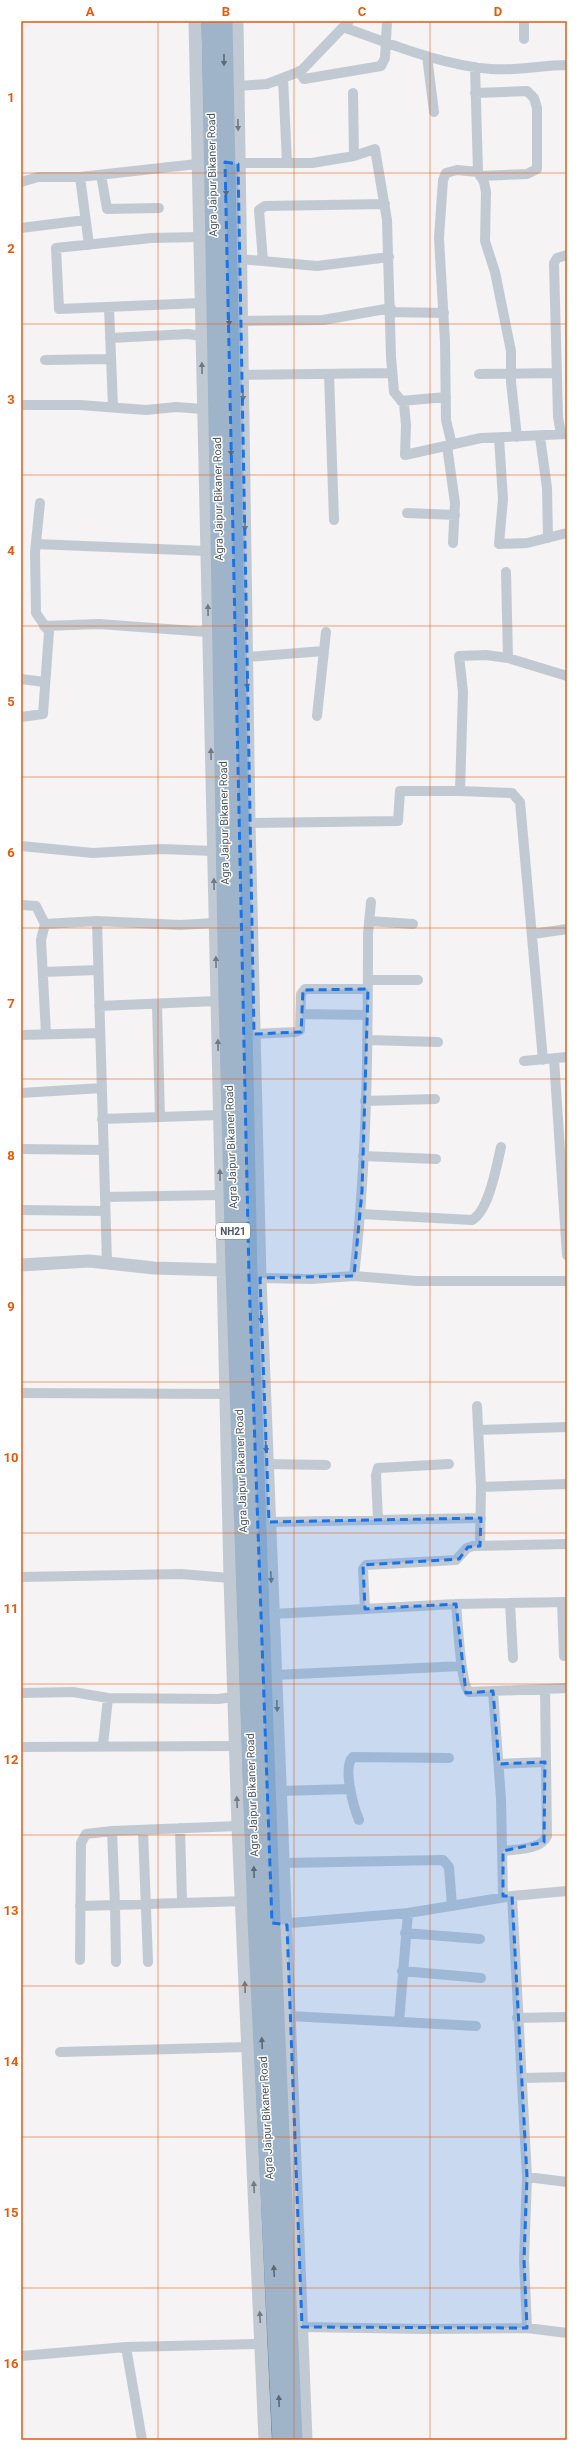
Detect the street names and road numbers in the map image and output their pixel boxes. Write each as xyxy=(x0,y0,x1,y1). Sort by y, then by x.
street label: Agra Jaipur Bikaner Road xyxy=(205,113,220,237)
street label: Agra Jaipur Bikaner Road xyxy=(211,437,226,561)
street label: Agra Jaipur Bikaner Road xyxy=(217,761,232,885)
street label: Agra Jaipur Bikaner Road xyxy=(223,1085,240,1209)
road number: NH21 xyxy=(216,1223,250,1239)
street label: Agra Jaipur Bikaner Road xyxy=(233,1409,250,1533)
street label: Agra Jaipur Bikaner Road xyxy=(244,1733,261,1857)
street label: Agra Jaipur Bikaner Road xyxy=(257,2056,276,2180)

